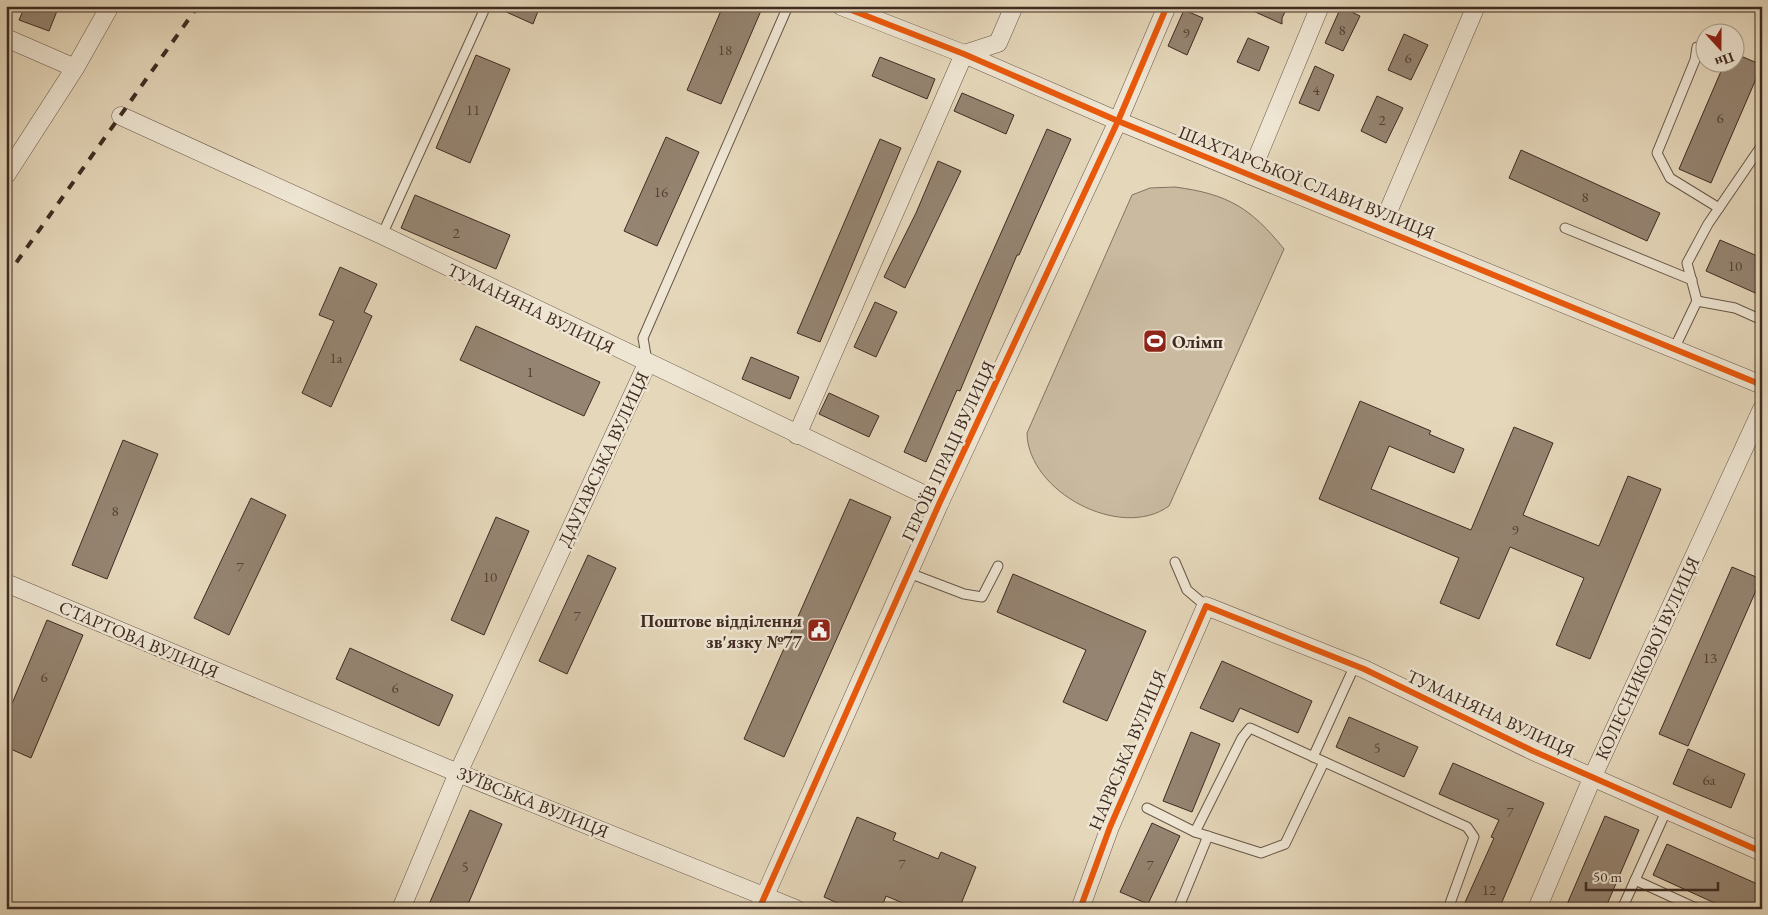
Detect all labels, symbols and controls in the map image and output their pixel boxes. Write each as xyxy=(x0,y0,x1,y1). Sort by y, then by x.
house number: 8 xyxy=(1338,20,1346,39)
north arrow xyxy=(1696,22,1746,72)
house number: 9 xyxy=(1182,23,1190,42)
house number: 18 xyxy=(718,40,732,59)
house number: 6 xyxy=(1404,48,1412,67)
text: Пн xyxy=(1712,48,1737,72)
house number: 4 xyxy=(1312,80,1320,99)
house number: 11 xyxy=(466,100,480,119)
house number: 6 xyxy=(1716,108,1724,127)
house number: 2 xyxy=(1378,110,1386,129)
street label: ШАХТАРСЬКОЇ СЛАВИ ВУЛИЦЯ xyxy=(1175,120,1439,244)
house number: 16 xyxy=(654,182,668,201)
house number: 8 xyxy=(1581,187,1589,206)
house number: 2 xyxy=(452,223,460,242)
house number: 10 xyxy=(1728,256,1742,275)
street label: ТУМАНЯНА ВУЛИЦЯ xyxy=(444,257,618,359)
sports icon: Олімп xyxy=(1142,328,1168,354)
place label: Олімп xyxy=(1172,330,1223,353)
house number: 1а xyxy=(329,348,343,367)
street label: ГЕРОЇВ ПРАЦІ ВУЛИЦЯ xyxy=(896,357,1000,545)
house number: 1 xyxy=(526,362,534,381)
street label: ДАУГАВСЬКА ВУЛИЦЯ xyxy=(552,368,654,550)
house number: 8 xyxy=(111,501,119,520)
house number: 9 xyxy=(1511,520,1519,539)
street label: КОЛЕСНИКОВОЇ ВУЛИЦЯ xyxy=(1590,553,1704,763)
house number: 7 xyxy=(236,557,244,576)
house number: 10 xyxy=(483,567,497,586)
street label: СТАРТОВА ВУЛИЦЯ xyxy=(56,595,222,683)
house number: 7 xyxy=(573,606,581,625)
place label: Поштове відділення зв'язку №77 xyxy=(640,609,802,653)
public building icon: Поштове відділення зв'язку №77 xyxy=(806,617,832,643)
house number: 13 xyxy=(1703,648,1717,667)
street label: ТУМАНЯНА ВУЛИЦЯ xyxy=(1403,664,1579,762)
street label: НАРВСЬКА ВУЛИЦЯ xyxy=(1083,666,1171,834)
house number: 6 xyxy=(40,667,48,686)
house number: 6 xyxy=(391,678,399,697)
house number: 5 xyxy=(1373,738,1381,757)
street label: ЗУЇВСЬКА ВУЛИЦЯ xyxy=(454,761,612,843)
house number: 6а xyxy=(1702,770,1716,789)
house number: 7 xyxy=(1506,802,1514,821)
house number: 7 xyxy=(898,854,906,873)
house number: 7 xyxy=(1146,855,1154,874)
house number: 5 xyxy=(461,857,469,876)
scale bar xyxy=(1586,860,1718,892)
text: 50 m xyxy=(1593,867,1622,886)
house number: 12 xyxy=(1482,880,1497,899)

